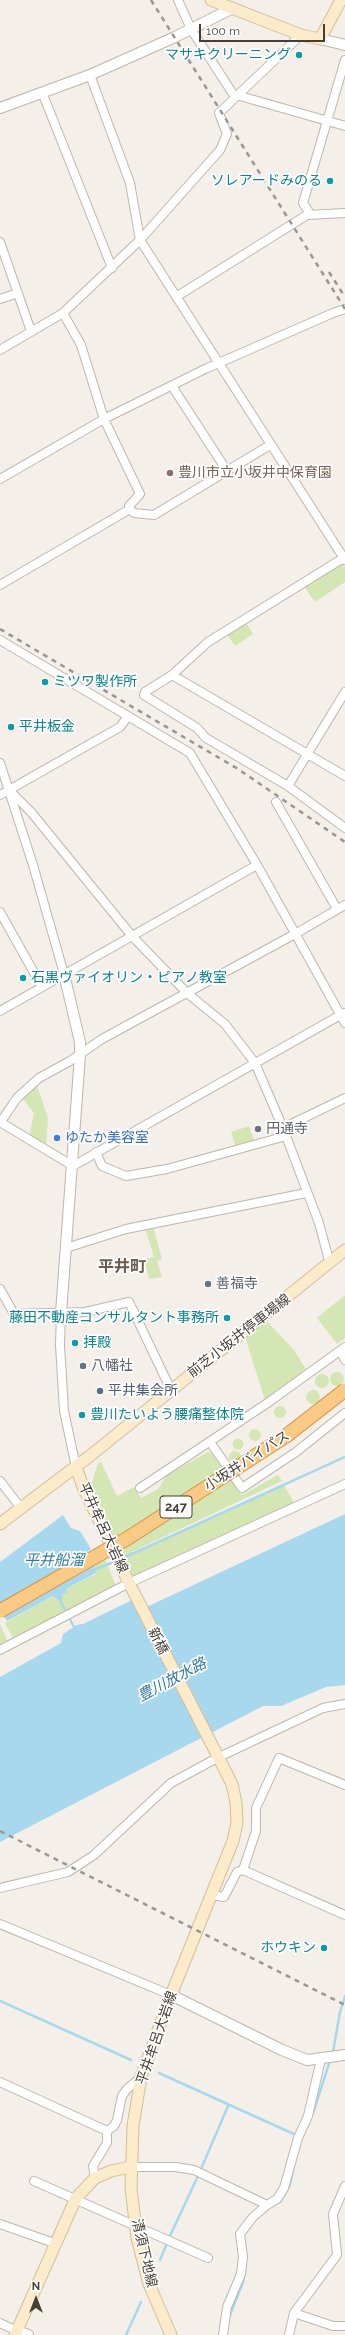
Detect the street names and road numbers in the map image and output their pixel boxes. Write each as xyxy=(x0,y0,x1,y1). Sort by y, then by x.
street label: 前芝小坂井停車場線 xyxy=(184,1291,294,1381)
street label: 小坂井バイパス xyxy=(201,1427,293,1495)
street label: 平井牟呂大岩線 xyxy=(75,1480,131,1576)
road number: 247 xyxy=(160,1496,192,1518)
street label: 新橋 xyxy=(144,1625,172,1657)
street label: 平井牟呂大岩線 xyxy=(133,1989,181,2087)
street label: 清須下地線 xyxy=(128,2217,160,2289)

